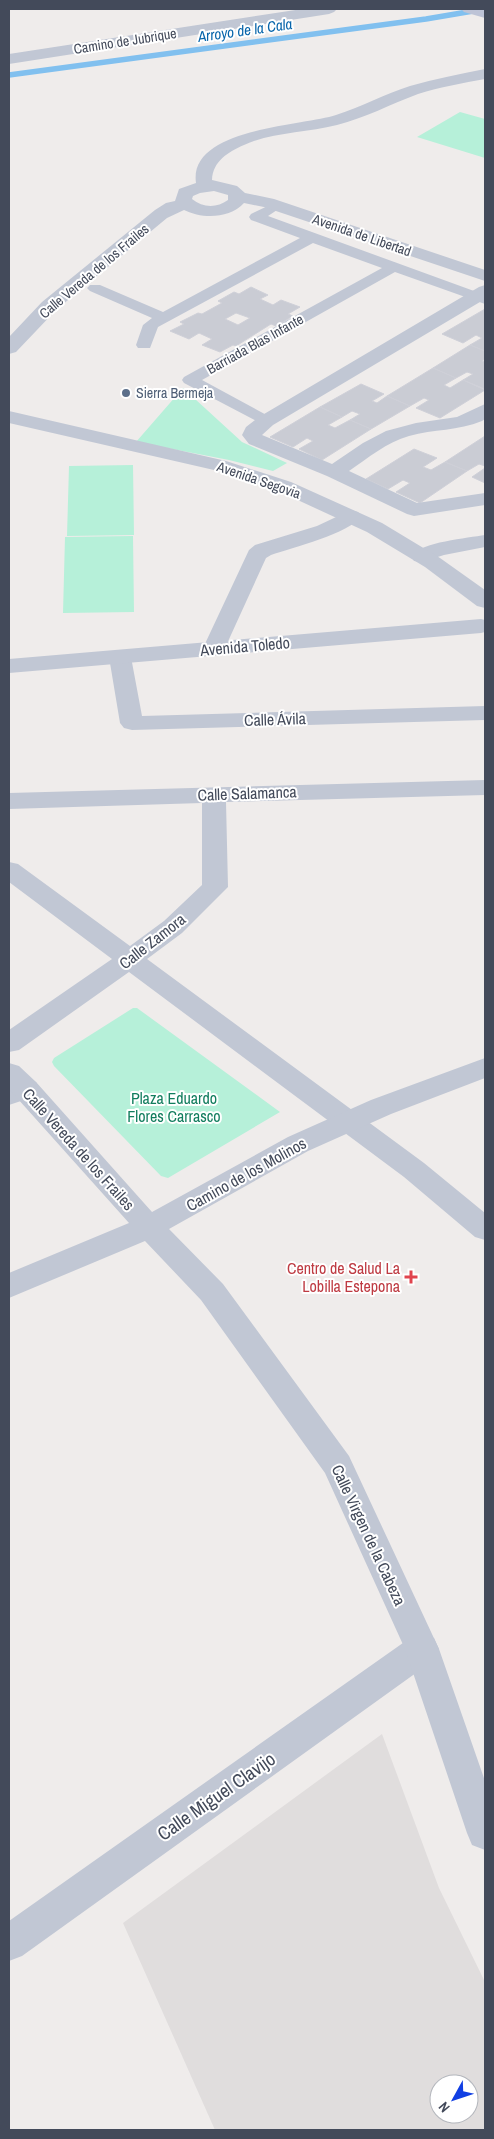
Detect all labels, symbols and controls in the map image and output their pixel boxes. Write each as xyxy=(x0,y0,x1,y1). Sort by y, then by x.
water label: Arroyo de la Cala xyxy=(195,13,294,47)
street label: Camino de Jubrique xyxy=(72,24,178,58)
street label: Avenida de Libertad xyxy=(309,209,414,260)
street label: Calle Vereda de los Frailes xyxy=(35,220,153,322)
street label: Barriada Blas Infante xyxy=(203,310,307,378)
place label: Sierra Bermeja xyxy=(136,384,214,402)
marker: Sierra Bermeja xyxy=(120,387,132,399)
street label: Avenida Segovia xyxy=(214,457,304,503)
street label: Avenida Toledo xyxy=(198,631,291,661)
street label: Calle Ávila xyxy=(244,707,307,731)
street label: Calle Salamanca xyxy=(197,780,298,806)
street label: Calle Zamora xyxy=(114,908,190,974)
street label: Calle Vereda de los Frailes xyxy=(18,1083,140,1215)
park label: Plaza Eduardo Flores Carrasco xyxy=(127,1087,221,1127)
street label: Camino de los Molinos xyxy=(182,1132,310,1216)
place label: Centro de Salud La Lobilla Estepona xyxy=(287,1257,401,1297)
marker: Centro de Salud La Lobilla Estepona xyxy=(404,1270,418,1284)
street label: Calle Virgen de la Cabeza xyxy=(327,1461,412,1610)
street label: Calle Miguel Clavijo xyxy=(152,1746,280,1846)
north arrow xyxy=(429,2074,479,2124)
text: N xyxy=(434,2098,454,2116)

